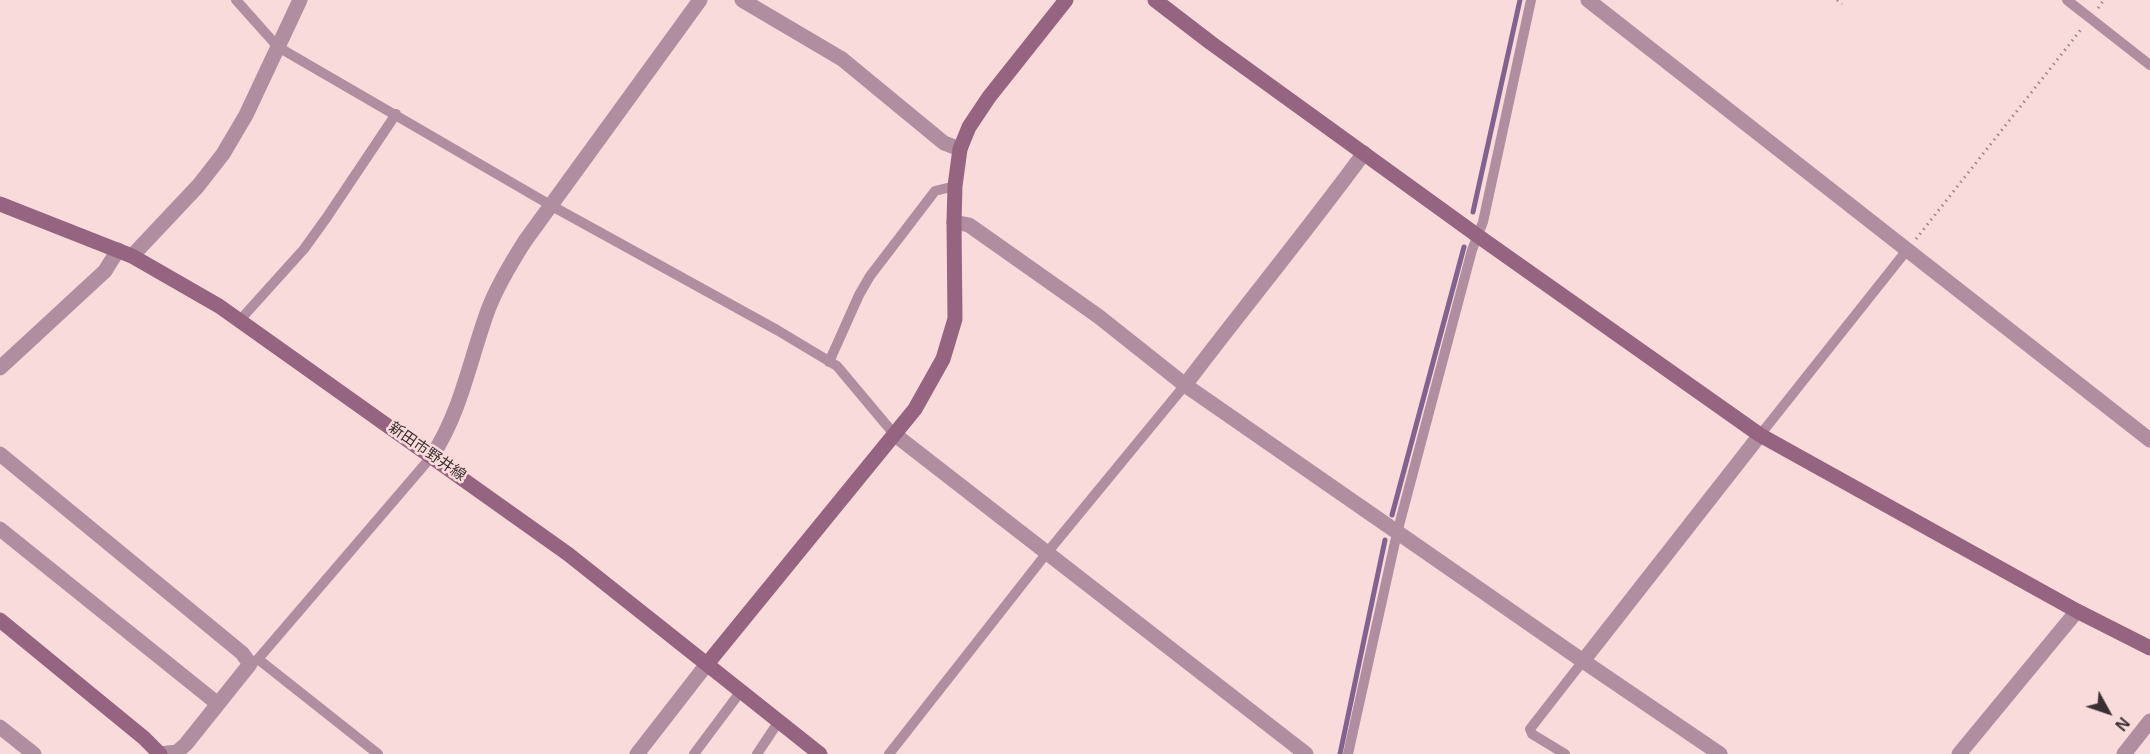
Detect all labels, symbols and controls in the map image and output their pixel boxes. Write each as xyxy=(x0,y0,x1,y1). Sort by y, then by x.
street label: 新田市野井線 xyxy=(385,419,469,485)
north arrow xyxy=(2078,682,2138,742)
text: N xyxy=(2112,714,2132,734)

